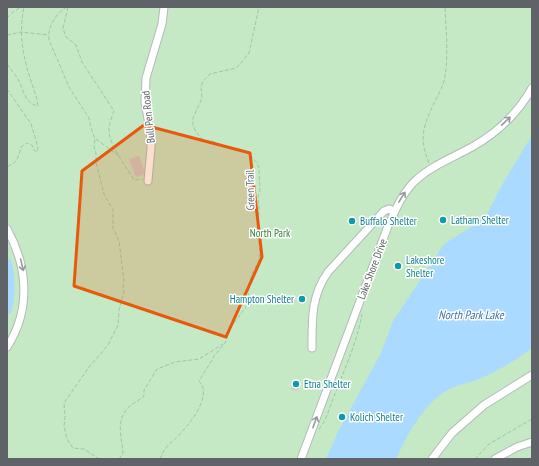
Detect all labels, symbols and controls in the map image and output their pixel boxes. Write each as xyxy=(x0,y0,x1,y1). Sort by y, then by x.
street label: Bull Pen Road xyxy=(138,90,158,144)
one-way arrow xyxy=(501,116,511,126)
street label: Green Trail xyxy=(243,169,257,210)
one-way arrow xyxy=(399,191,407,203)
place label: Latham Shelter xyxy=(451,213,509,227)
place label: Buffalo Shelter xyxy=(360,214,417,228)
marker: Latham Shelter xyxy=(438,215,448,225)
marker: Buffalo Shelter xyxy=(347,216,357,226)
park label: North Park xyxy=(250,226,291,240)
street label: Lake Shore Drive xyxy=(354,236,390,301)
place label: Lakeshore Shelter xyxy=(406,253,445,280)
one-way arrow xyxy=(18,259,26,272)
marker: Lakeshore Shelter xyxy=(393,261,403,271)
place label: Hampton Shelter xyxy=(230,292,294,306)
marker: Hampton Shelter xyxy=(297,294,307,304)
water label: North Park Lake xyxy=(438,307,505,322)
place label: Etna Shelter xyxy=(304,377,350,391)
marker: Etna Shelter xyxy=(291,379,301,389)
place label: Kolich Shelter xyxy=(350,410,403,424)
marker: Kolich Shelter xyxy=(337,412,347,422)
one-way arrow xyxy=(311,417,319,429)

